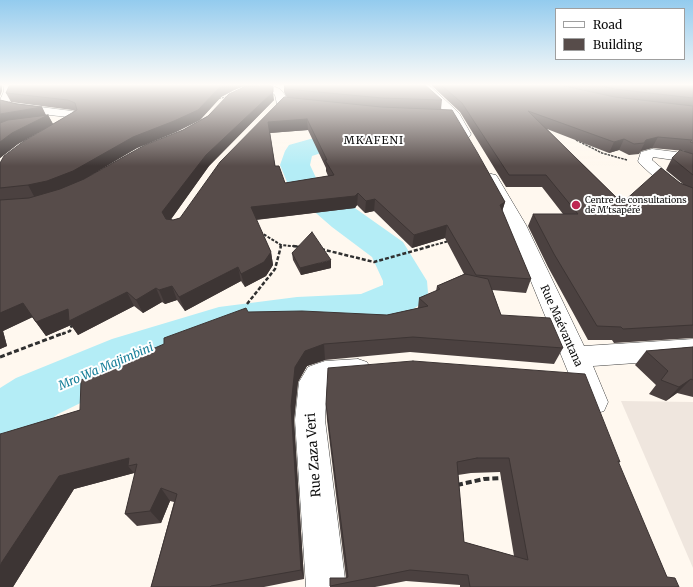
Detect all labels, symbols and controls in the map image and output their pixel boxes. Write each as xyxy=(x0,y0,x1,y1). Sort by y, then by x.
legend xyxy=(555,8,685,60)
text: Road xyxy=(593,17,622,32)
text: Building xyxy=(593,37,642,52)
district label: MKAFENI xyxy=(344,134,404,148)
place label: Centre de consultations de M'tsapéré xyxy=(585,195,687,216)
marker: Centre de consultations de M'tsapéré xyxy=(570,199,582,211)
street label: Rue Maévantana xyxy=(537,283,585,369)
water label: Mro Wa Majimbini xyxy=(56,340,156,394)
street label: Rue Zaza Veri xyxy=(303,412,325,498)

